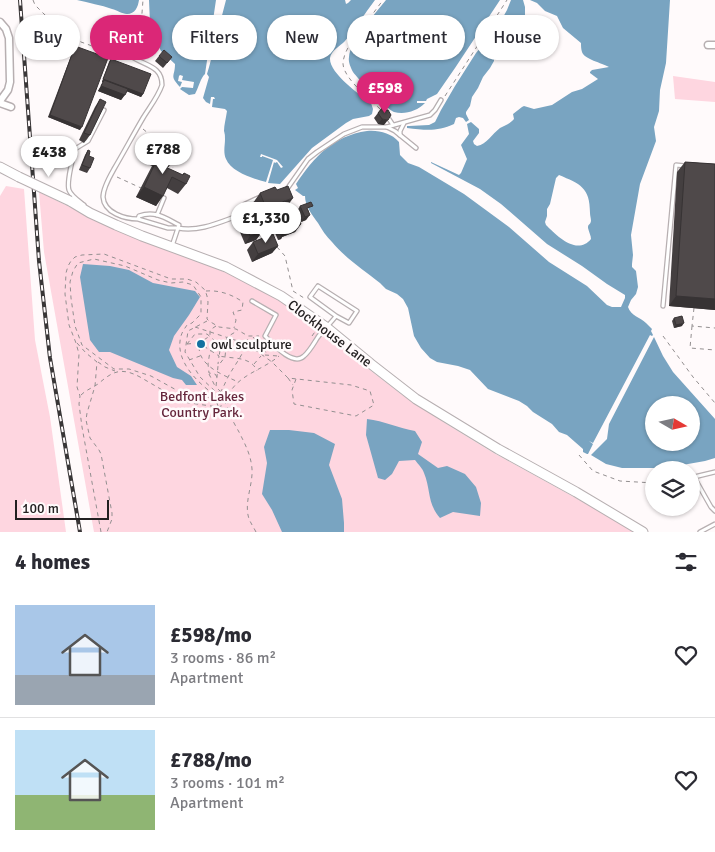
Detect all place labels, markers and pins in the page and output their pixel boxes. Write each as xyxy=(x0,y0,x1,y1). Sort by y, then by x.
pin: £598 xyxy=(355,72,415,114)
pin: £788 xyxy=(133,132,193,175)
pin: £438 xyxy=(19,136,79,178)
pin: £1,330 xyxy=(225,202,307,244)
place label: owl sculpture xyxy=(211,336,292,353)
marker: owl sculpture xyxy=(195,338,207,350)

